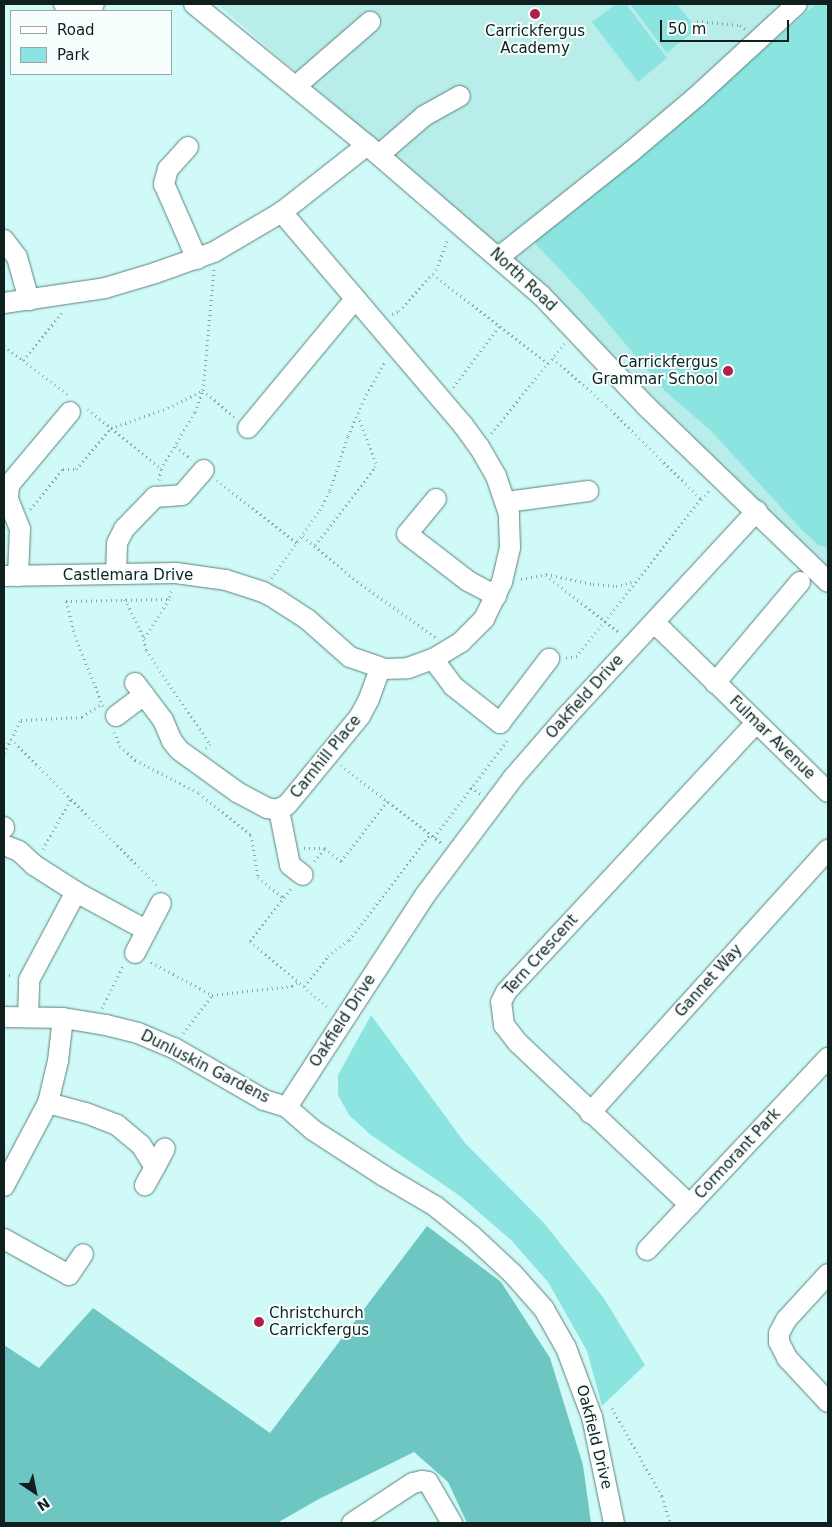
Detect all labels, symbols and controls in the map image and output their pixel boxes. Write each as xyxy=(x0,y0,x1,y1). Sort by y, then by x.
marker: Carrickfergus Academy xyxy=(529,8,541,20)
legend xyxy=(10,10,172,75)
scale bar xyxy=(662,10,791,42)
text: 50 m xyxy=(668,20,706,38)
text: Road xyxy=(57,21,95,39)
place label: Carrickfergus Academy xyxy=(485,22,585,57)
text: Park xyxy=(57,46,89,64)
street label: North Road xyxy=(486,245,560,315)
place label: Carrickfergus Grammar School xyxy=(592,353,718,388)
marker: Carrickfergus Grammar School xyxy=(722,365,734,377)
street label: Castlemara Drive xyxy=(63,567,193,585)
street label: Oakfield Drive xyxy=(543,651,627,743)
street label: Fulmar Avenue xyxy=(725,693,819,783)
street label: Carnhill Place xyxy=(287,712,365,802)
street label: Tern Crescent xyxy=(500,911,582,999)
street label: Gannet Way xyxy=(672,941,746,1021)
street label: Oakfield Drive xyxy=(306,971,380,1071)
street label: Dunluskin Gardens xyxy=(138,1027,272,1107)
street label: Cormorant Park xyxy=(691,1105,785,1203)
place label: Christchurch Carrickfergus xyxy=(269,1304,369,1339)
marker: Christchurch Carrickfergus xyxy=(253,1316,265,1328)
street label: Oakfield Drive xyxy=(572,1383,616,1491)
north arrow xyxy=(10,1467,60,1517)
text: N xyxy=(34,1495,53,1514)

